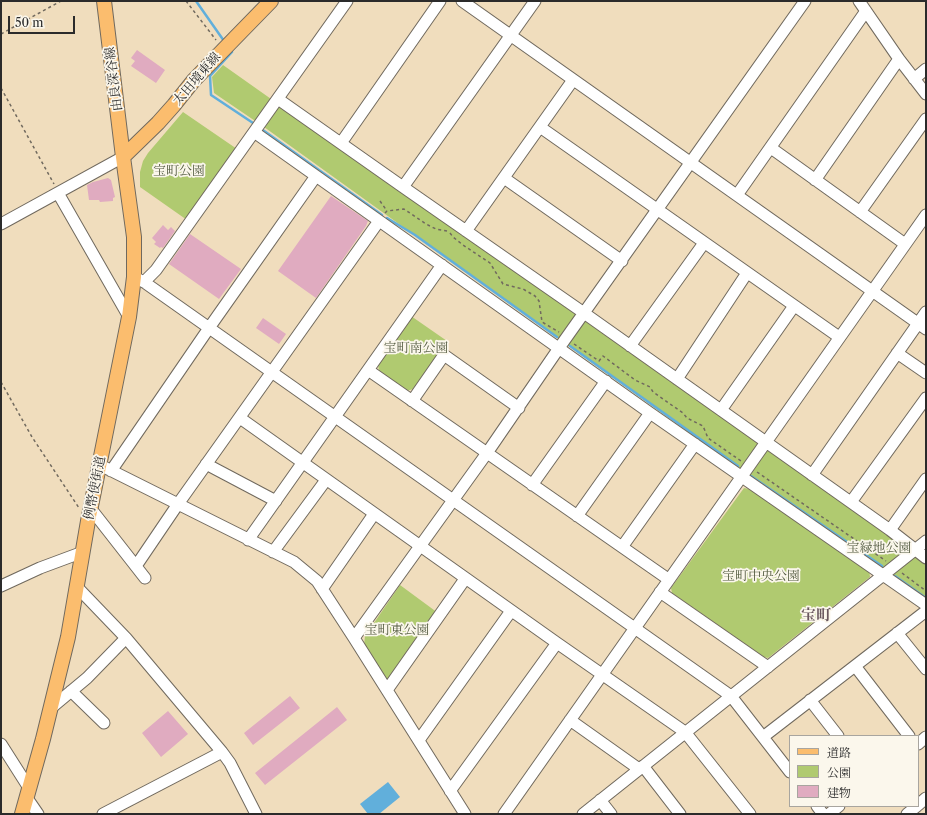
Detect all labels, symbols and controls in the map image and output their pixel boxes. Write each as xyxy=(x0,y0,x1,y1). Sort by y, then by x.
scale bar xyxy=(10,8,77,34)
text: 50 m xyxy=(15,15,44,30)
street label: 由良深谷線 xyxy=(102,46,126,112)
street label: 太田境東線 xyxy=(170,49,224,109)
park label: 宝町公園 xyxy=(153,163,205,179)
park label: 宝町南公園 xyxy=(384,340,448,356)
street label: 例幣使街道 xyxy=(81,455,109,521)
park label: 宝緑地公園 xyxy=(847,540,911,556)
park label: 宝町中央公園 xyxy=(722,568,800,584)
district label: 宝町 xyxy=(801,607,831,625)
park label: 宝町東公園 xyxy=(365,622,429,638)
legend xyxy=(789,735,919,807)
text: 道路 xyxy=(827,745,851,760)
text: 公園 xyxy=(827,765,851,780)
text: 建物 xyxy=(827,785,851,800)

